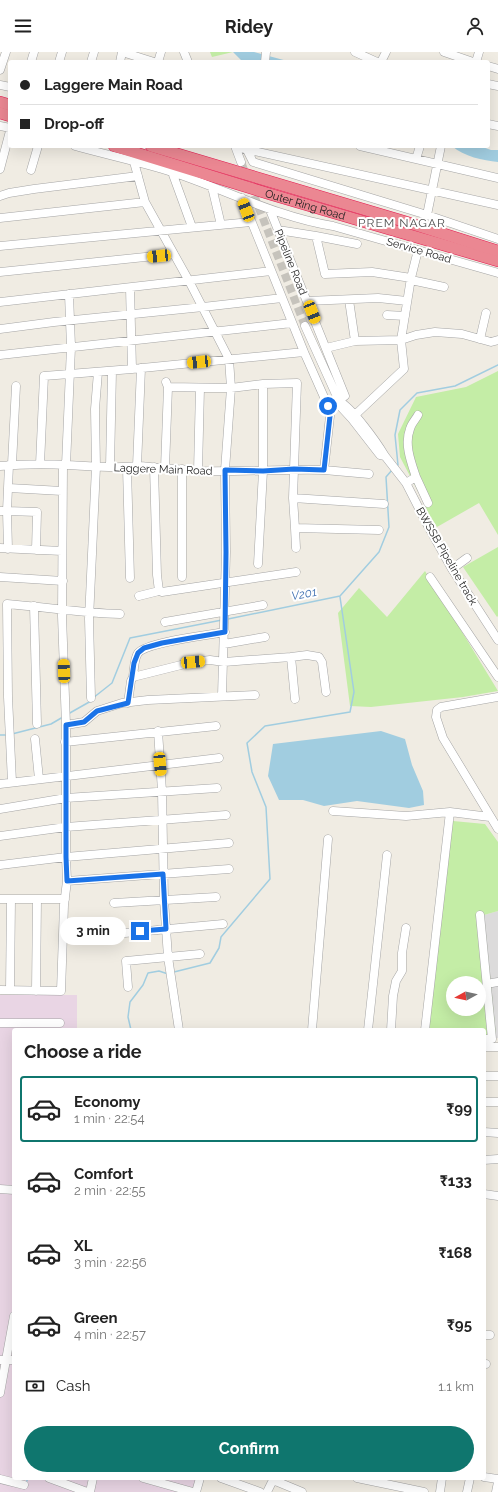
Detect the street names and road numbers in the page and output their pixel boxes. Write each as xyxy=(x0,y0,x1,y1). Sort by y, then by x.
street label: Outer Ring Road xyxy=(263,187,347,223)
street label: Pipeline Road xyxy=(271,227,310,297)
street label: Service Road xyxy=(385,235,453,266)
street label: Laggere Main Road xyxy=(113,461,213,478)
street label: BWSSB Pipeline track xyxy=(413,505,480,608)

